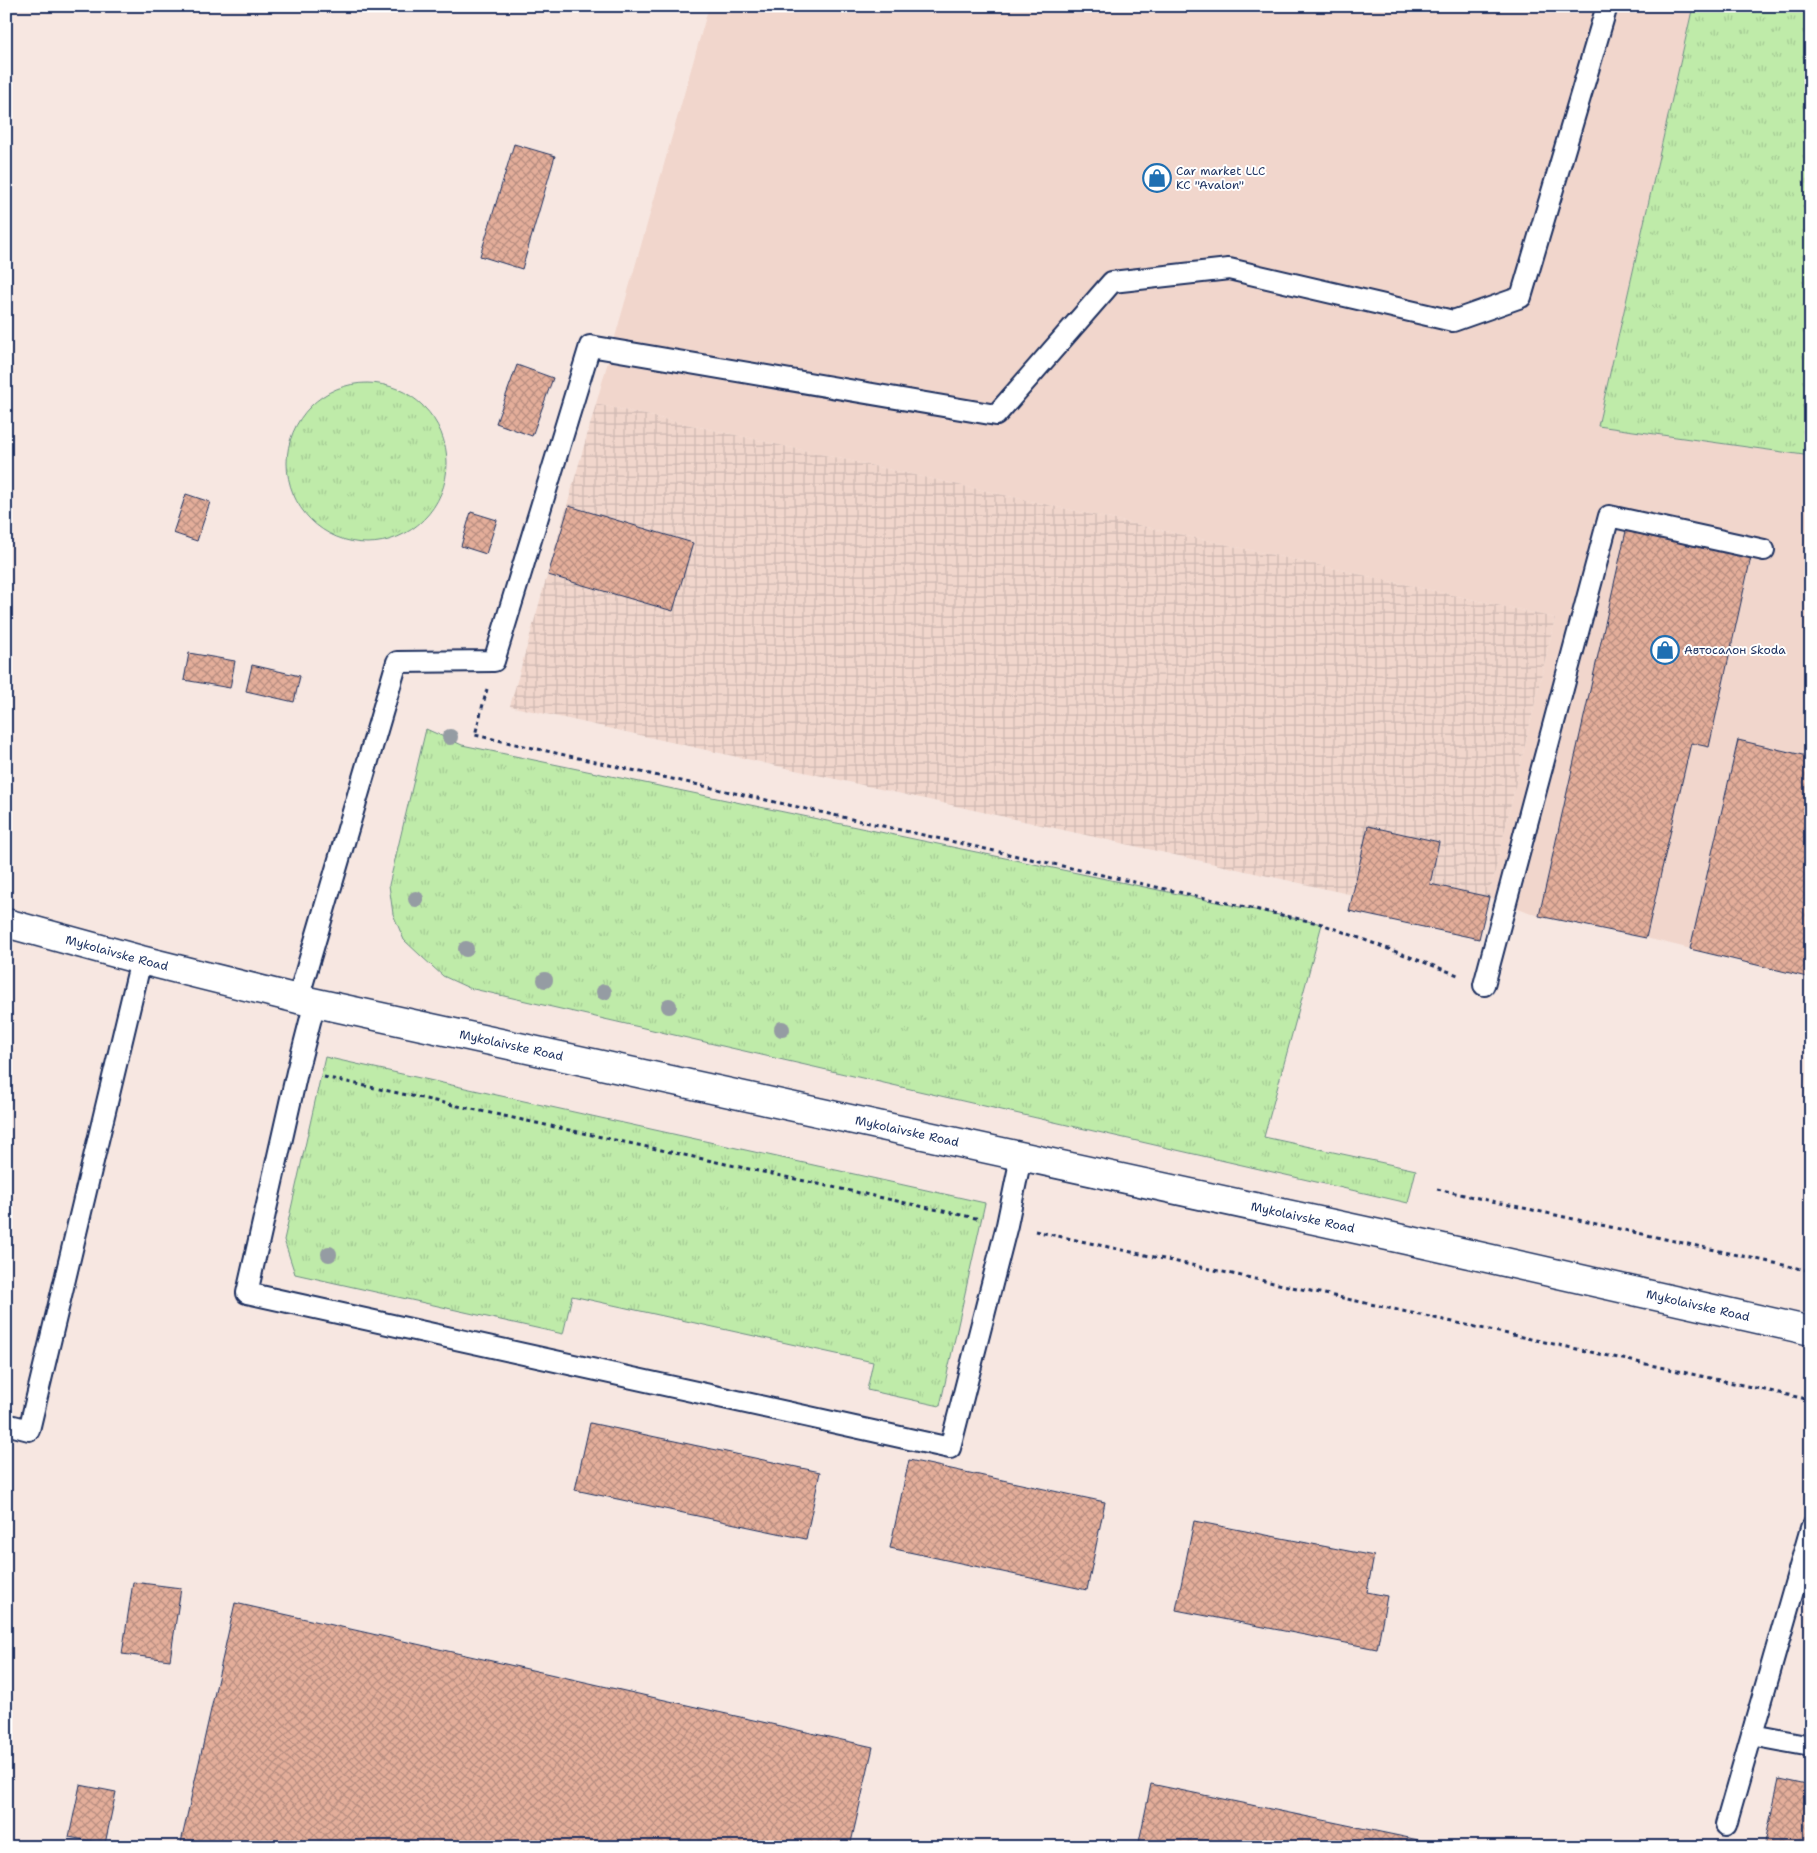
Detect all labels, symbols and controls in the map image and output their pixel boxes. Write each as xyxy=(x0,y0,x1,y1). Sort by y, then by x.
shop icon: Car market LLC KC "Avalon" xyxy=(1142,163,1172,193)
place label: Car market LLC KC "Avalon" xyxy=(1176,163,1265,193)
shop icon: Автосалон Skoda xyxy=(1650,635,1680,665)
place label: Автосалон Skoda xyxy=(1684,642,1786,658)
street label: Mykolaivske Road xyxy=(64,932,170,975)
street label: Mykolaivske Road xyxy=(458,1026,565,1064)
street label: Mykolaivske Road xyxy=(854,1112,961,1151)
street label: Mykolaivske Road xyxy=(1249,1198,1357,1237)
street label: Mykolaivske Road xyxy=(1645,1286,1752,1325)

